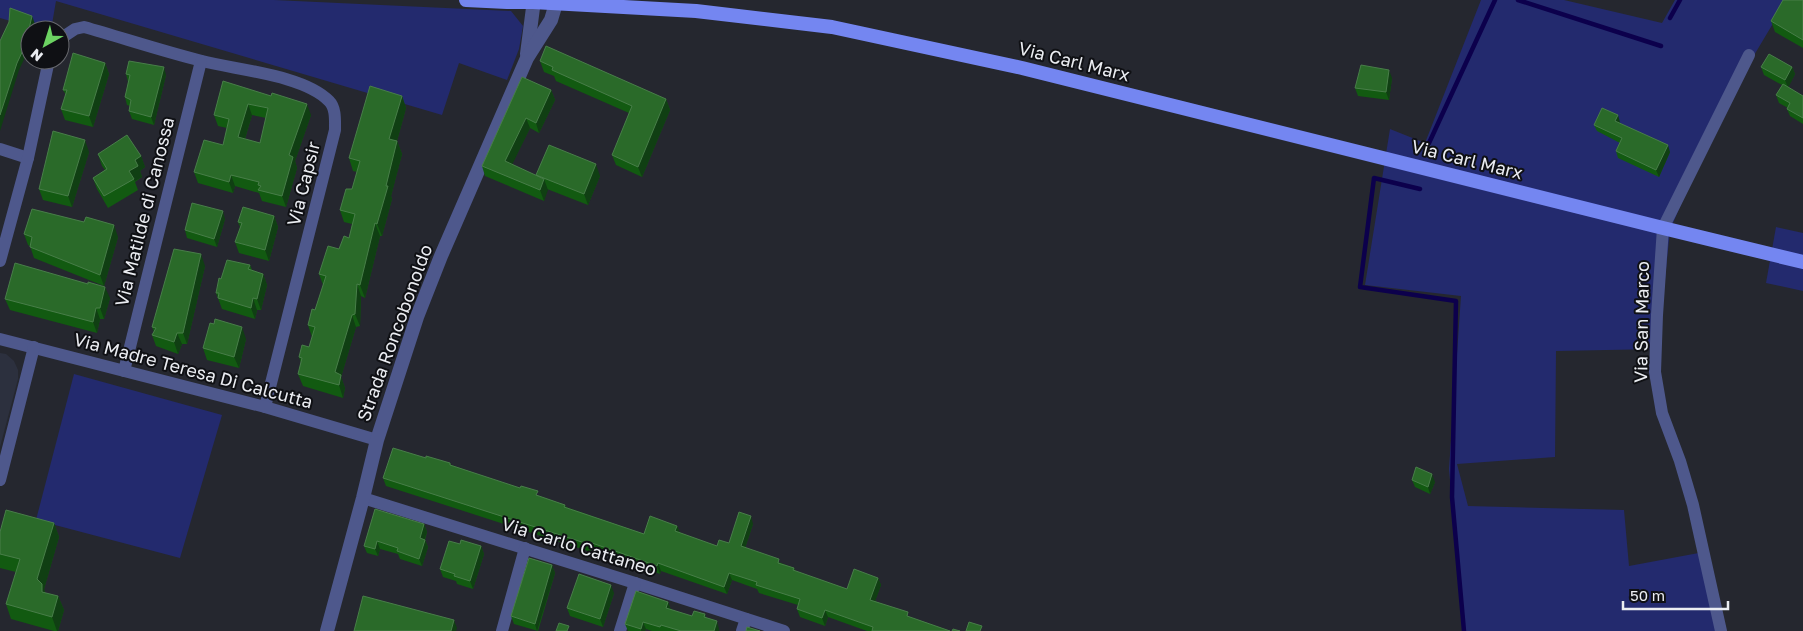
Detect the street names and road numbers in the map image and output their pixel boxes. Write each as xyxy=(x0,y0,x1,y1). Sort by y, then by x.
street label: Via Carl Marx xyxy=(1016,37,1132,86)
street label: Via Matilde di Canossa xyxy=(110,115,178,309)
street label: Via Carl Marx xyxy=(1409,135,1525,184)
street label: Via Capsir xyxy=(282,139,324,228)
street label: Strada Roncobonoldo xyxy=(352,241,436,424)
street label: Via San Marco xyxy=(1629,261,1653,383)
street label: Via Madre Teresa Di Calcutta xyxy=(71,328,315,413)
street label: Via Carlo Cattaneo xyxy=(499,512,659,580)

